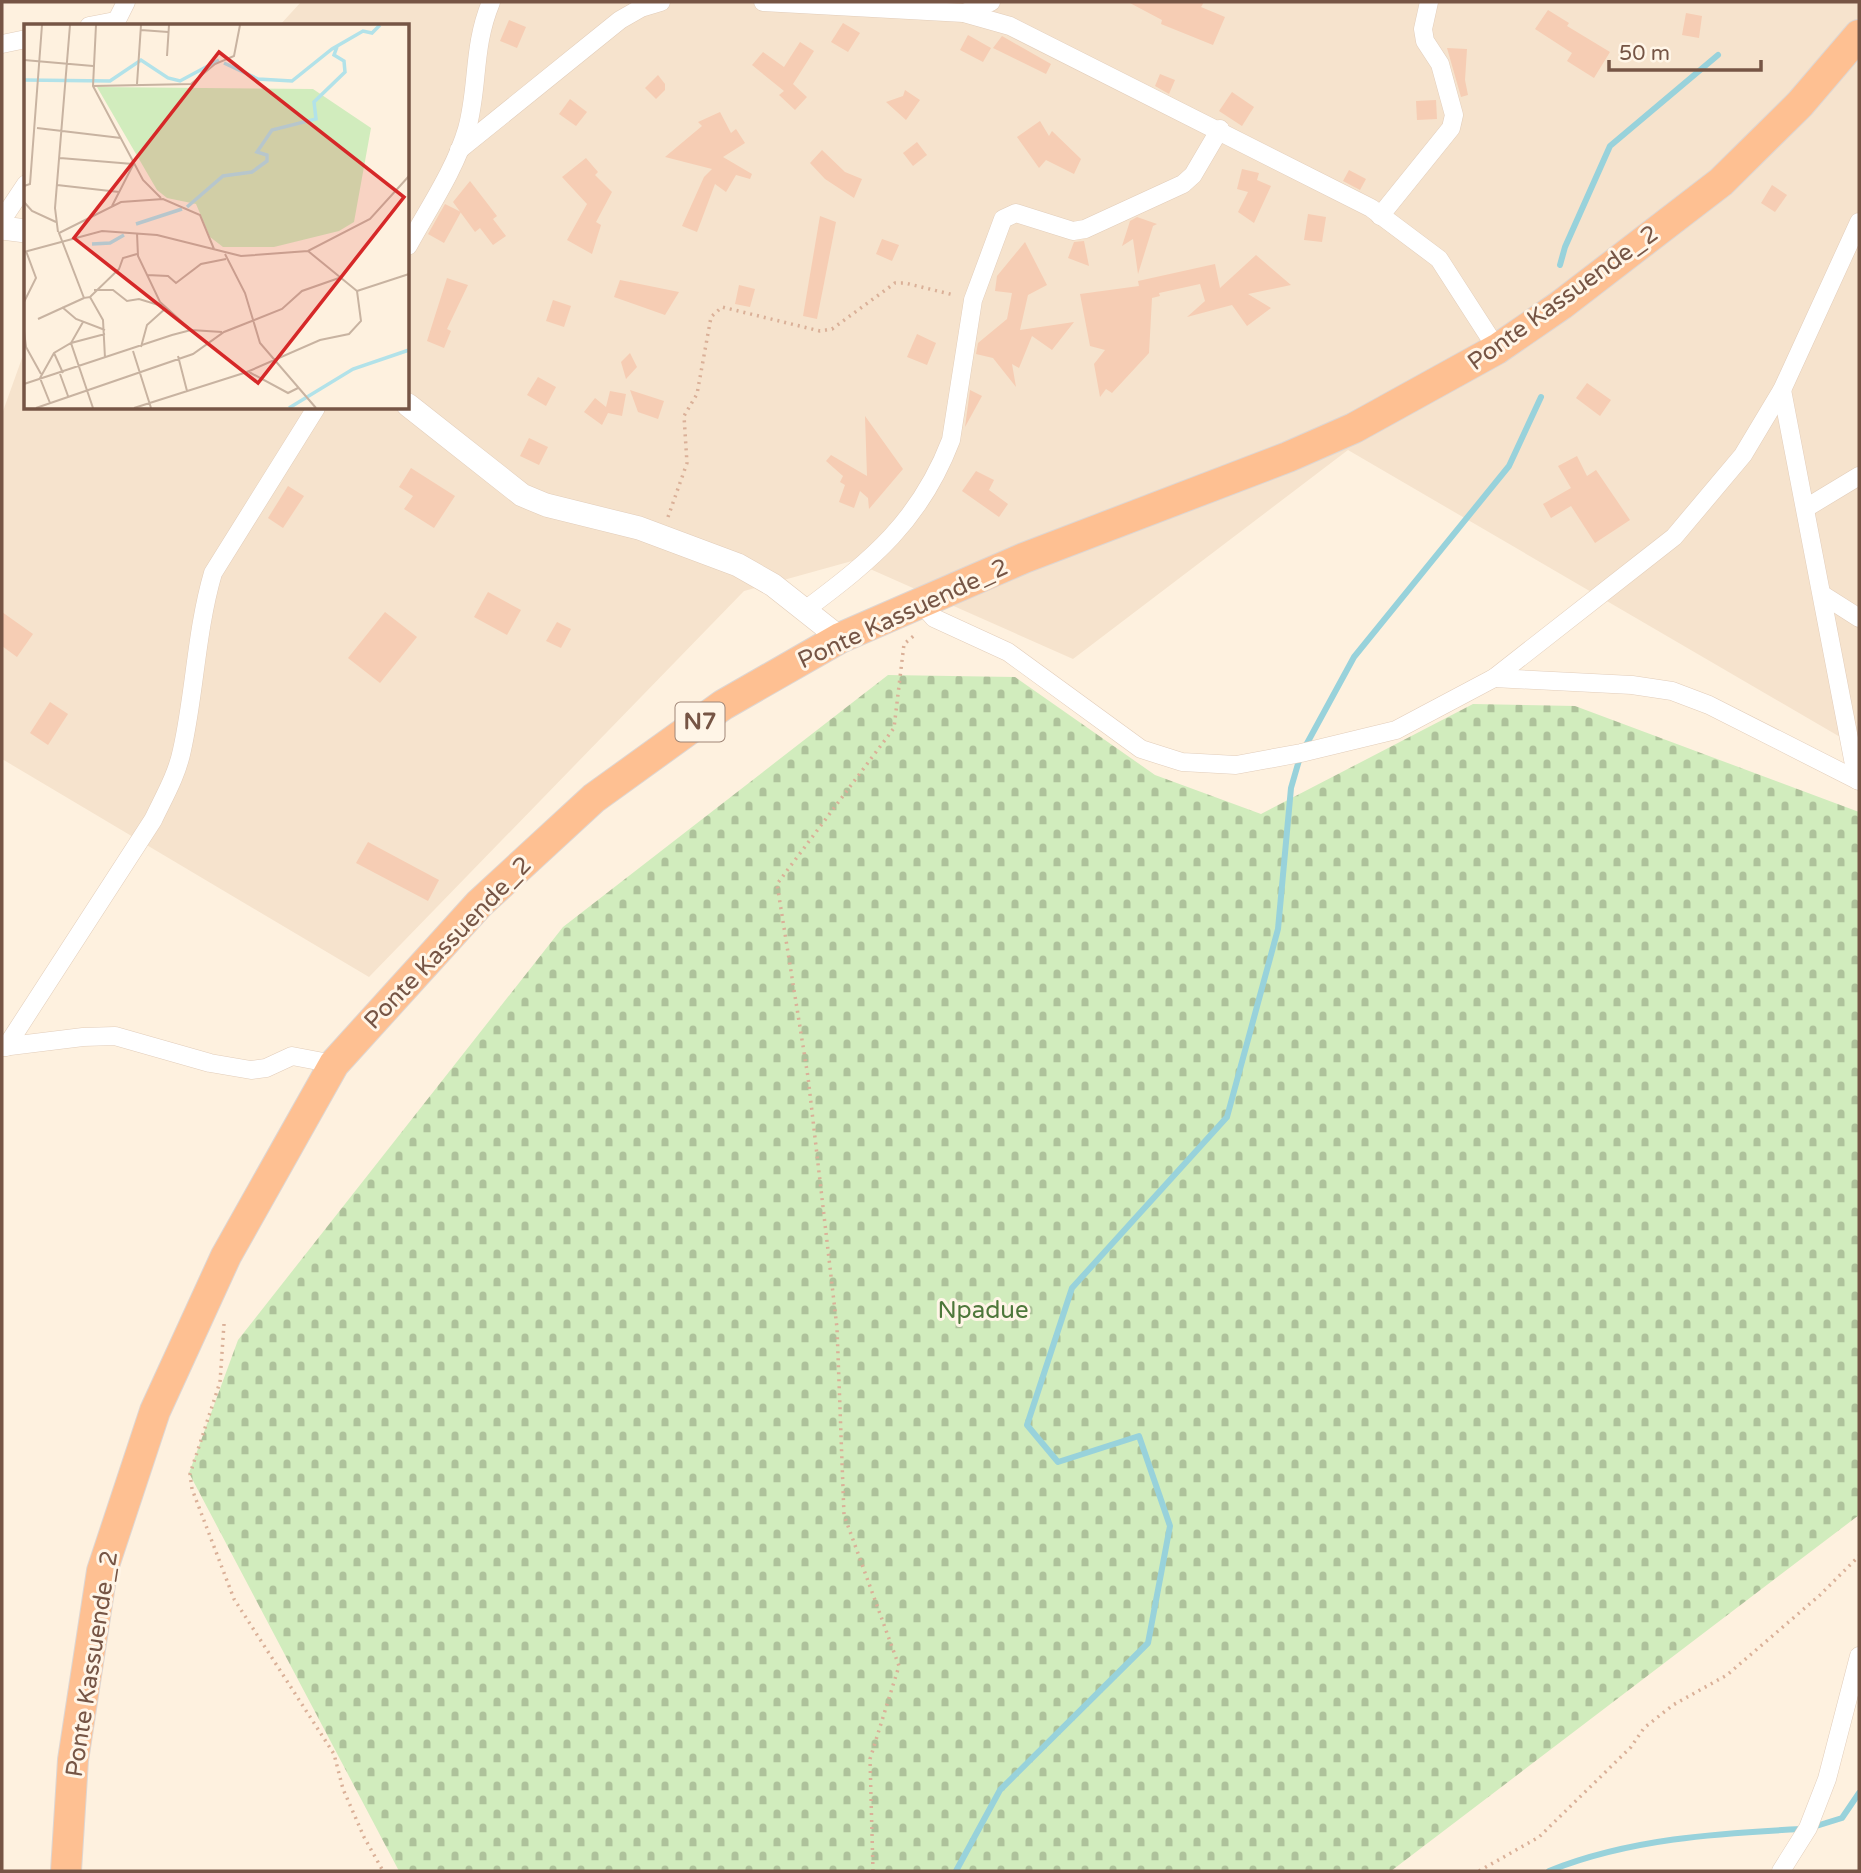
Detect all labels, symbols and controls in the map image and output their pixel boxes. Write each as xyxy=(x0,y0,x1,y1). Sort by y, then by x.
inset map xyxy=(24,24,410,410)
scale bar xyxy=(1609,28,1761,72)
text: 50 m xyxy=(1619,41,1670,66)
street label: Ponte Kassuende_2 xyxy=(1462,219,1664,377)
street label: Ponte Kassuende_2 xyxy=(793,553,1013,675)
road number: N7 xyxy=(676,702,724,742)
street label: Ponte Kassuende_2 xyxy=(358,851,538,1035)
park label: Npadue xyxy=(937,1296,1029,1325)
street label: Ponte Kassuende_2 xyxy=(60,1549,124,1779)

